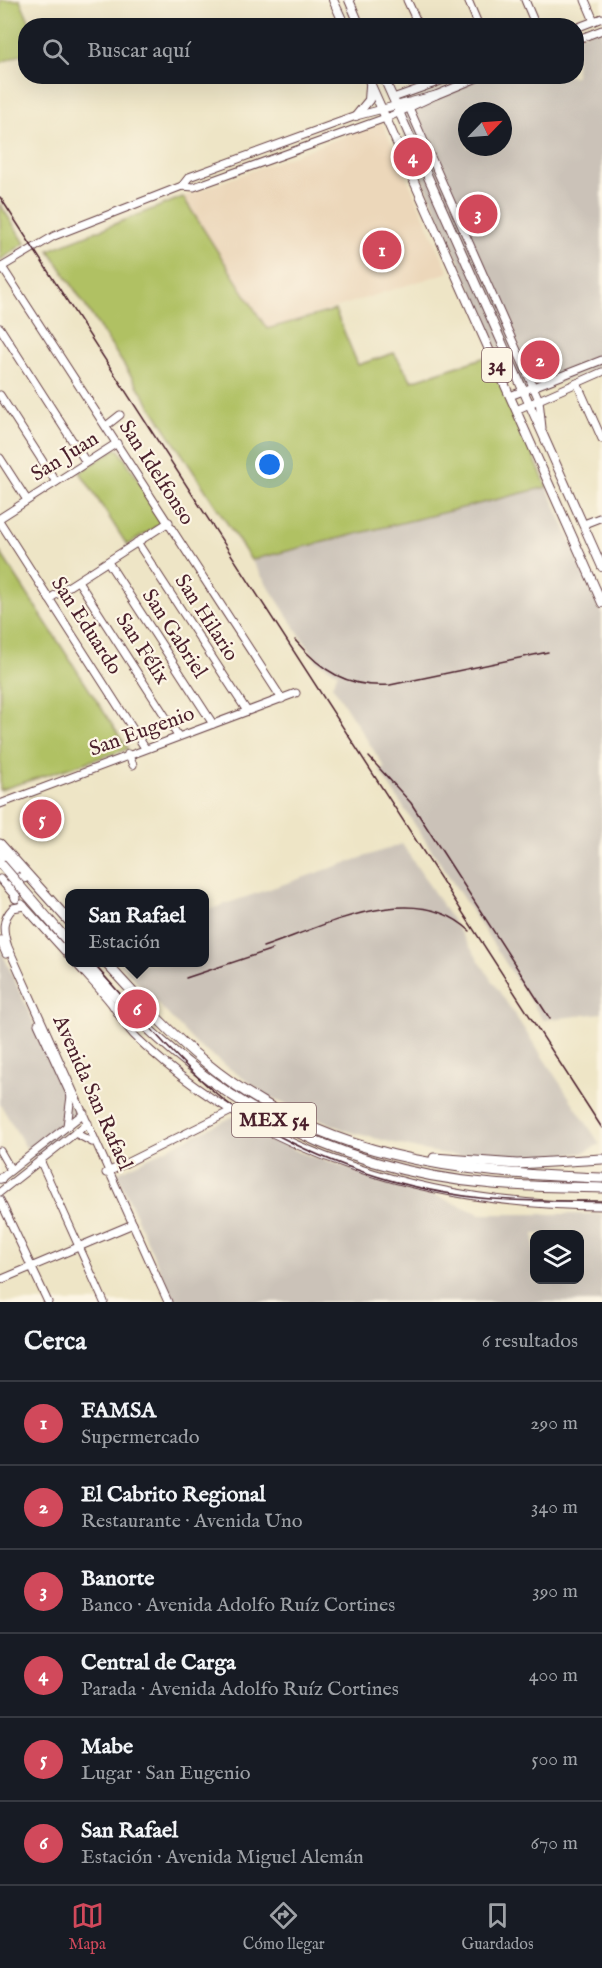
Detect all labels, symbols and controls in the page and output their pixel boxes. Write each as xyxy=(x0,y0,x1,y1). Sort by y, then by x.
search box xyxy=(18,18,584,84)
icon: search xyxy=(39,35,72,68)
text: Buscar aquí xyxy=(87,37,190,65)
north arrow xyxy=(458,102,512,156)
pin: 4 xyxy=(394,134,432,180)
pin: 3 xyxy=(458,192,498,236)
pin: 1 xyxy=(362,228,401,272)
pin: 2 xyxy=(520,338,560,382)
road number: 34 xyxy=(482,348,512,382)
street label: San Idelfonso xyxy=(112,415,200,531)
street label: San Juan xyxy=(26,426,104,488)
your location xyxy=(255,450,284,479)
street label: San Hilario xyxy=(168,569,244,667)
street label: San Eduardo xyxy=(44,572,128,680)
street label: San Gabriel xyxy=(135,584,213,684)
street label: San Félix xyxy=(109,608,175,690)
street label: San Eugenio xyxy=(86,700,198,764)
pin: 5 xyxy=(22,796,62,842)
popup xyxy=(65,889,209,967)
text: San Rafael xyxy=(88,902,186,930)
text: Estación xyxy=(88,930,160,955)
pin: 6 xyxy=(118,986,156,1032)
street label: Avenida San Rafael xyxy=(45,1010,138,1175)
road number: MEX 54 xyxy=(232,1103,316,1137)
map controls xyxy=(530,1230,584,1284)
button: layers xyxy=(530,1230,584,1284)
text: Cerca xyxy=(24,1325,86,1358)
text: 6 resultados xyxy=(482,1329,578,1354)
text: FAMSA xyxy=(81,1397,156,1425)
text: 1 xyxy=(40,1411,47,1436)
text: 290 m xyxy=(530,1411,578,1436)
text: Supermercado xyxy=(81,1425,200,1450)
text: El Cabrito Regional xyxy=(81,1481,266,1509)
text: 2 xyxy=(39,1495,48,1520)
text: 340 m xyxy=(531,1495,578,1520)
text: Restaurante · Avenida Uno xyxy=(81,1509,302,1534)
text: Banorte xyxy=(81,1565,154,1593)
text: 3 xyxy=(40,1579,47,1604)
text: 390 m xyxy=(532,1579,578,1604)
text: Banco · Avenida Adolfo Ruíz Cortines xyxy=(81,1593,395,1618)
text: Central de Carga xyxy=(81,1649,236,1677)
text: 4 xyxy=(39,1663,48,1688)
text: 400 m xyxy=(529,1663,578,1688)
text: Parada · Avenida Adolfo Ruíz Cortines xyxy=(81,1677,399,1702)
text: Mabe xyxy=(81,1733,133,1761)
text: 5 xyxy=(40,1747,47,1772)
text: 500 m xyxy=(531,1747,578,1772)
text: Lugar · San Eugenio xyxy=(81,1761,250,1786)
text: San Rafael xyxy=(81,1817,178,1845)
text: 6 xyxy=(39,1831,48,1856)
text: 670 m xyxy=(531,1831,578,1856)
text: Estación · Avenida Miguel Alemán xyxy=(81,1845,364,1870)
tab: Mapa xyxy=(68,1899,106,1955)
tab: Cómo llegar xyxy=(243,1899,325,1955)
tab: Guardados xyxy=(462,1899,534,1955)

